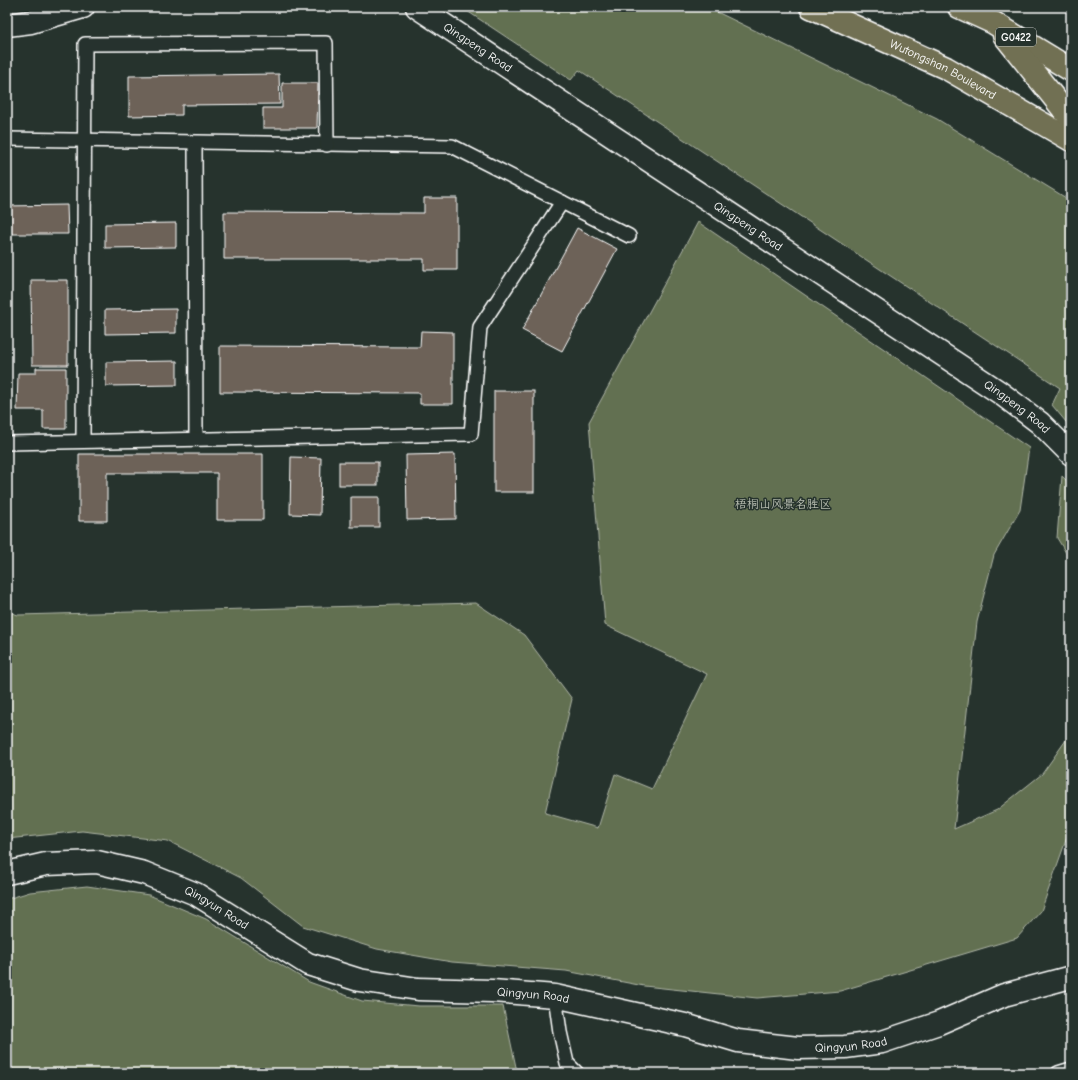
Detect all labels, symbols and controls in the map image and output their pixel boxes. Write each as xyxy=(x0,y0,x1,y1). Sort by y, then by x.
street label: Qingpeng Road xyxy=(441,19,515,75)
road number: G0422 xyxy=(996,28,1036,46)
street label: Wutongshan Boulevard xyxy=(888,37,999,102)
street label: Qingpeng Road xyxy=(711,198,785,254)
street label: Qingpeng Road xyxy=(981,377,1053,436)
park label: 梧桐山风景名胜区 xyxy=(735,497,831,511)
street label: Qingyun Road xyxy=(183,883,251,932)
street label: Qingyun Road xyxy=(497,984,571,1006)
street label: Qingyun Road xyxy=(815,1034,889,1055)

